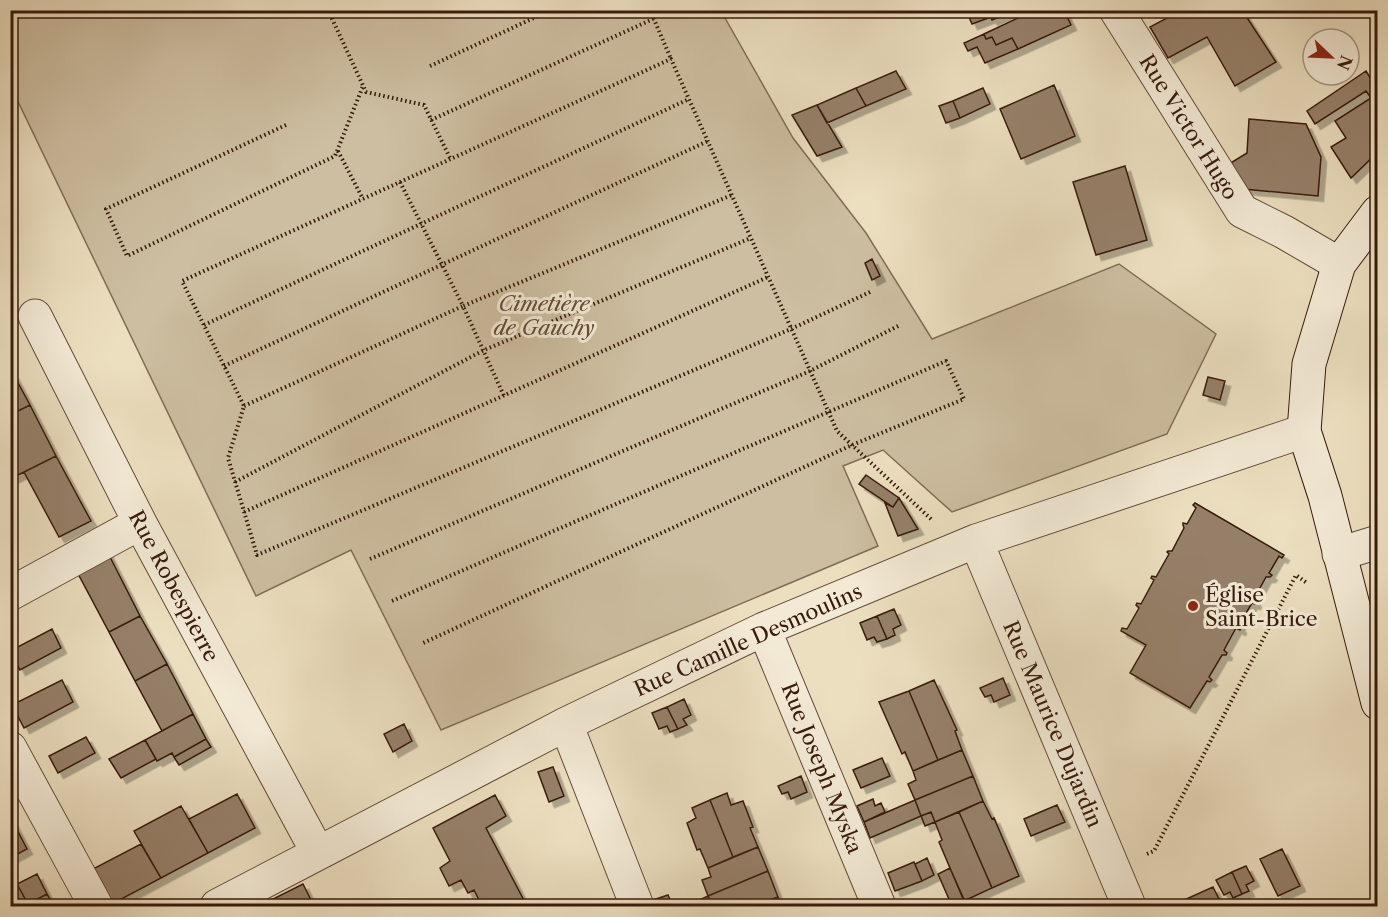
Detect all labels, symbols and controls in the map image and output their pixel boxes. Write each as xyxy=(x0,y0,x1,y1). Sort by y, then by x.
north arrow xyxy=(1301,27,1361,87)
street label: Rue Victor Hugo xyxy=(1134,50,1244,204)
text: N xyxy=(1333,53,1357,73)
park label: Cimetière de Gauchy xyxy=(494,291,595,340)
street label: Rue Robespierre xyxy=(124,506,224,666)
street label: Rue Camille Desmoulins xyxy=(630,578,866,702)
place label: Église Saint-Brice xyxy=(1205,582,1318,631)
marker: Église Saint-Brice xyxy=(1186,599,1200,613)
street label: Rue Maurice Dujardin xyxy=(998,617,1108,831)
street label: Rue Joseph Myska xyxy=(776,679,868,858)

